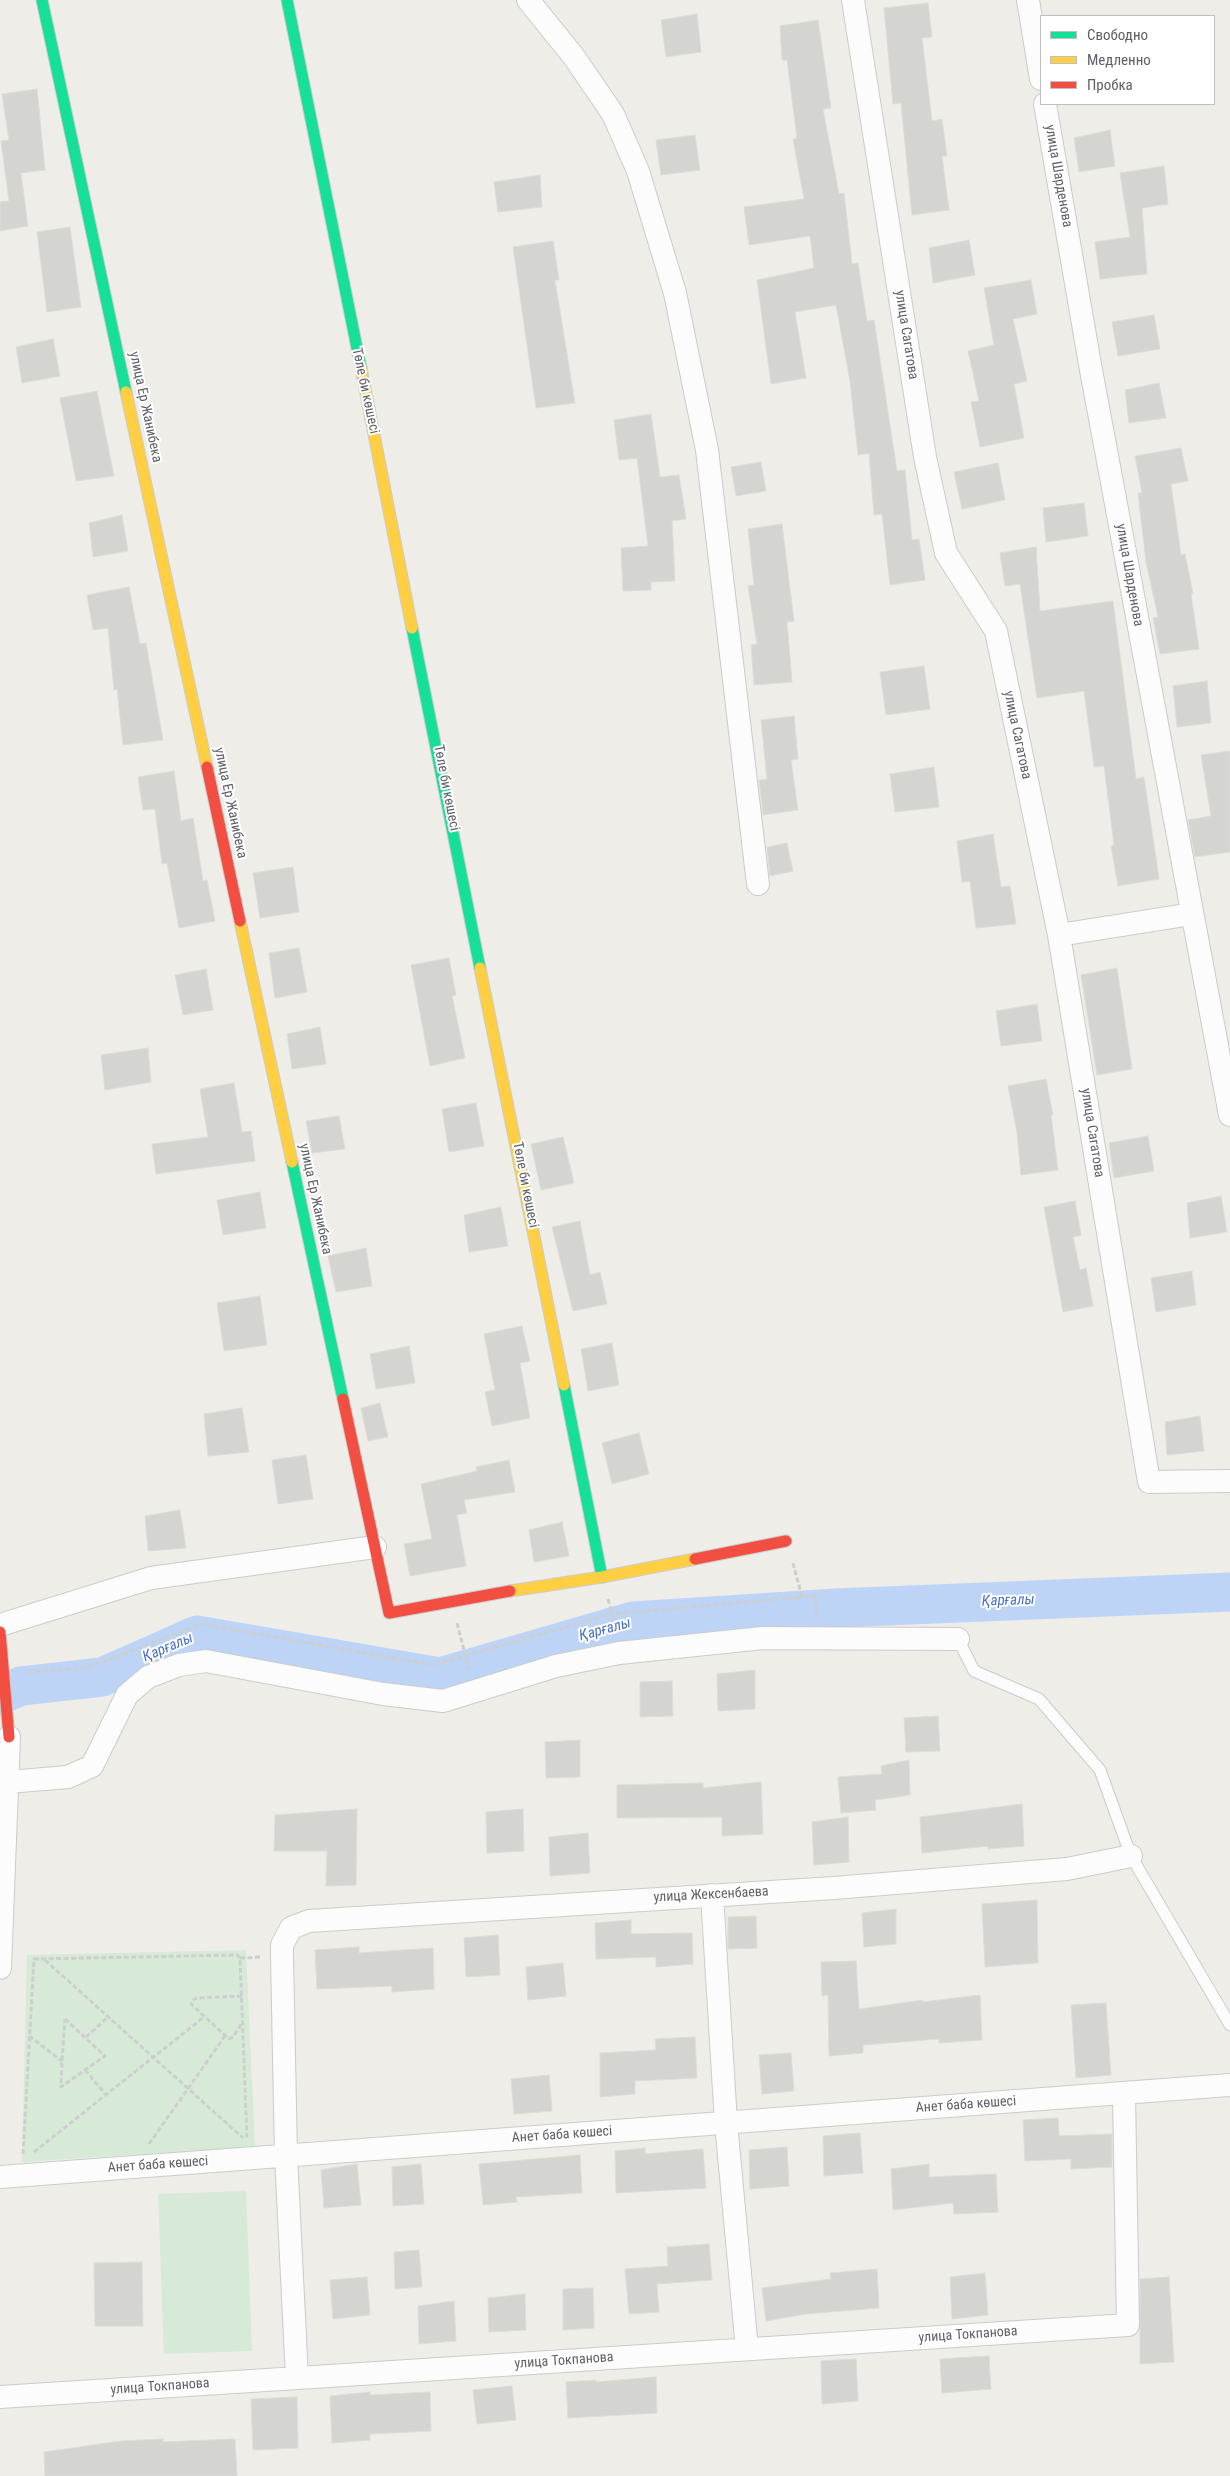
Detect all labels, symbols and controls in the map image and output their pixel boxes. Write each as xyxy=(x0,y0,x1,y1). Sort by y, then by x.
legend xyxy=(1040,15,1215,105)
text: Свободно xyxy=(1087,26,1148,44)
text: Медленно xyxy=(1087,51,1151,69)
text: Пробка xyxy=(1087,76,1133,94)
street label: улица Шарденова xyxy=(1041,123,1075,229)
street label: улица Сагатова xyxy=(891,289,921,381)
street label: Төле би көшесі xyxy=(348,347,382,435)
street label: улица Ер Жанибека xyxy=(125,350,165,464)
street label: улица Шарденова xyxy=(1112,522,1146,628)
street label: улица Сагатова xyxy=(999,689,1035,781)
street label: Төле би көшесі xyxy=(429,744,463,832)
street label: улица Ер Жанибека xyxy=(210,746,250,860)
street label: улица Сагатова xyxy=(1077,1087,1107,1179)
street label: Төле би көшесі xyxy=(508,1141,542,1229)
street label: улица Ер Жанибека xyxy=(295,1142,335,1256)
water label: Қарғалы xyxy=(981,1591,1035,1611)
water label: Қарғалы xyxy=(577,1614,633,1646)
water label: Қарғалы xyxy=(140,1629,196,1667)
street label: улица Жексенбаева xyxy=(653,1884,769,1906)
street label: Анет баба көшесі xyxy=(915,2093,1017,2117)
street label: Анет баба көшесі xyxy=(511,2123,613,2147)
street label: Анет баба көшесі xyxy=(107,2153,209,2177)
street label: улица Токпанова xyxy=(918,2323,1018,2347)
street label: улица Токпанова xyxy=(514,2349,614,2373)
street label: улица Токпанова xyxy=(110,2375,210,2399)

